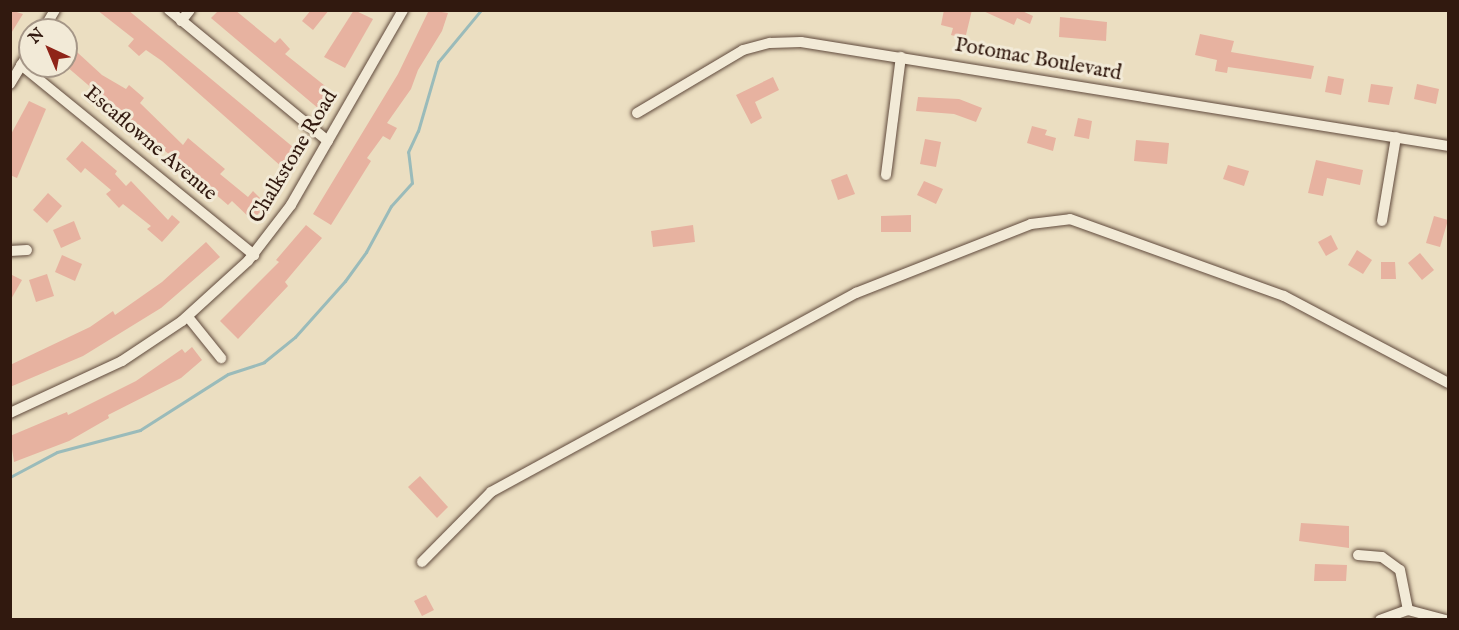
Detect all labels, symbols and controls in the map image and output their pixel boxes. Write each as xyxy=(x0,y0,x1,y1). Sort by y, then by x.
north arrow xyxy=(18,18,78,78)
text: N xyxy=(25,24,49,48)
street label: Potomac Boulevard xyxy=(953,33,1123,87)
street label: Escaflowne Avenue xyxy=(78,81,222,207)
street label: Chalkstone Road xyxy=(244,86,344,228)

